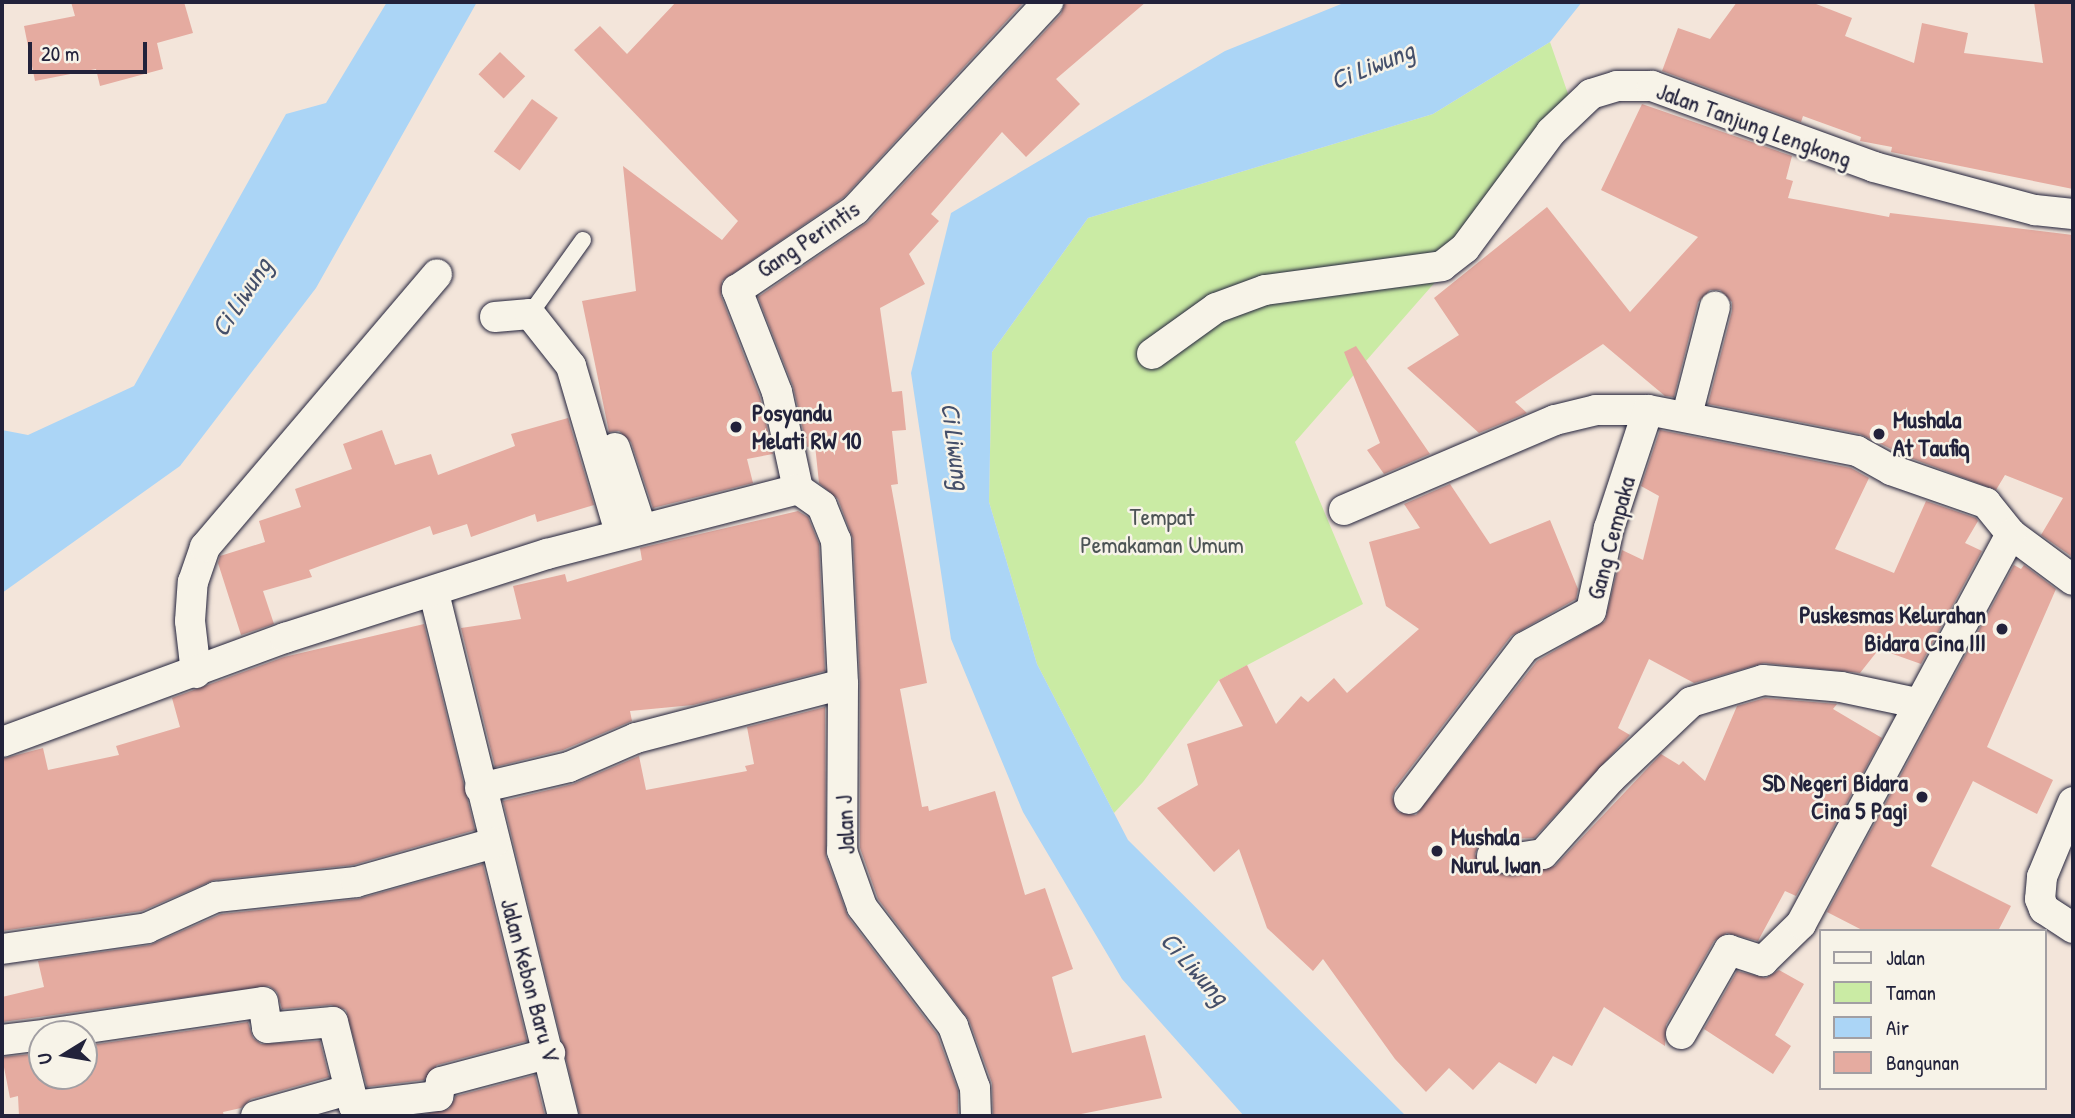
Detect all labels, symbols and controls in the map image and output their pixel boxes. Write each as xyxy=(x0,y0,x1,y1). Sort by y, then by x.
scale bar xyxy=(32,28,150,72)
water label: Ci Liwung xyxy=(1326,34,1418,96)
text: 20 m xyxy=(41,39,79,68)
street label: Jalan Tanjung Lengkong xyxy=(1653,76,1855,174)
street label: Gang Perintis xyxy=(751,194,865,284)
water label: Ci Liwung xyxy=(204,252,278,342)
place label: Posyandu Melati RW 10 xyxy=(752,399,861,455)
water label: Ci Liwung xyxy=(934,401,978,491)
place label: Mushala At Taufiq xyxy=(1893,406,1969,462)
marker: Posyandu Melati RW 10 xyxy=(726,417,746,437)
marker: Mushala At Taufiq xyxy=(1871,426,1887,442)
street label: Gang Cempaka xyxy=(1581,473,1641,603)
park label: Tempat Pemakaman Umum xyxy=(1080,503,1244,559)
place label: Puskesmas Kelurahan Bidara Cina III xyxy=(1799,601,1986,657)
marker: Puskesmas Kelurahan Bidara Cina III xyxy=(1992,619,2012,639)
place label: SD Negeri Bidara Cina 5 Pagi xyxy=(1762,769,1908,825)
marker: SD Negeri Bidara Cina 5 Pagi xyxy=(1914,789,1930,805)
street label: Jalan J xyxy=(829,795,861,855)
place label: Mushala Nurul Iwan xyxy=(1451,823,1541,879)
marker: Mushala Nurul Iwan xyxy=(1429,843,1445,859)
street label: Jalan Kebon Baru V xyxy=(494,895,566,1065)
water label: Ci Liwung xyxy=(1154,925,1236,1011)
legend xyxy=(1820,929,2047,1090)
text: Jalan xyxy=(1886,943,1925,972)
text: Taman xyxy=(1886,978,1936,1007)
text: Air xyxy=(1886,1013,1909,1042)
north arrow xyxy=(28,1020,98,1090)
text: Bangunan xyxy=(1886,1048,1959,1077)
text: U xyxy=(31,1051,58,1066)

